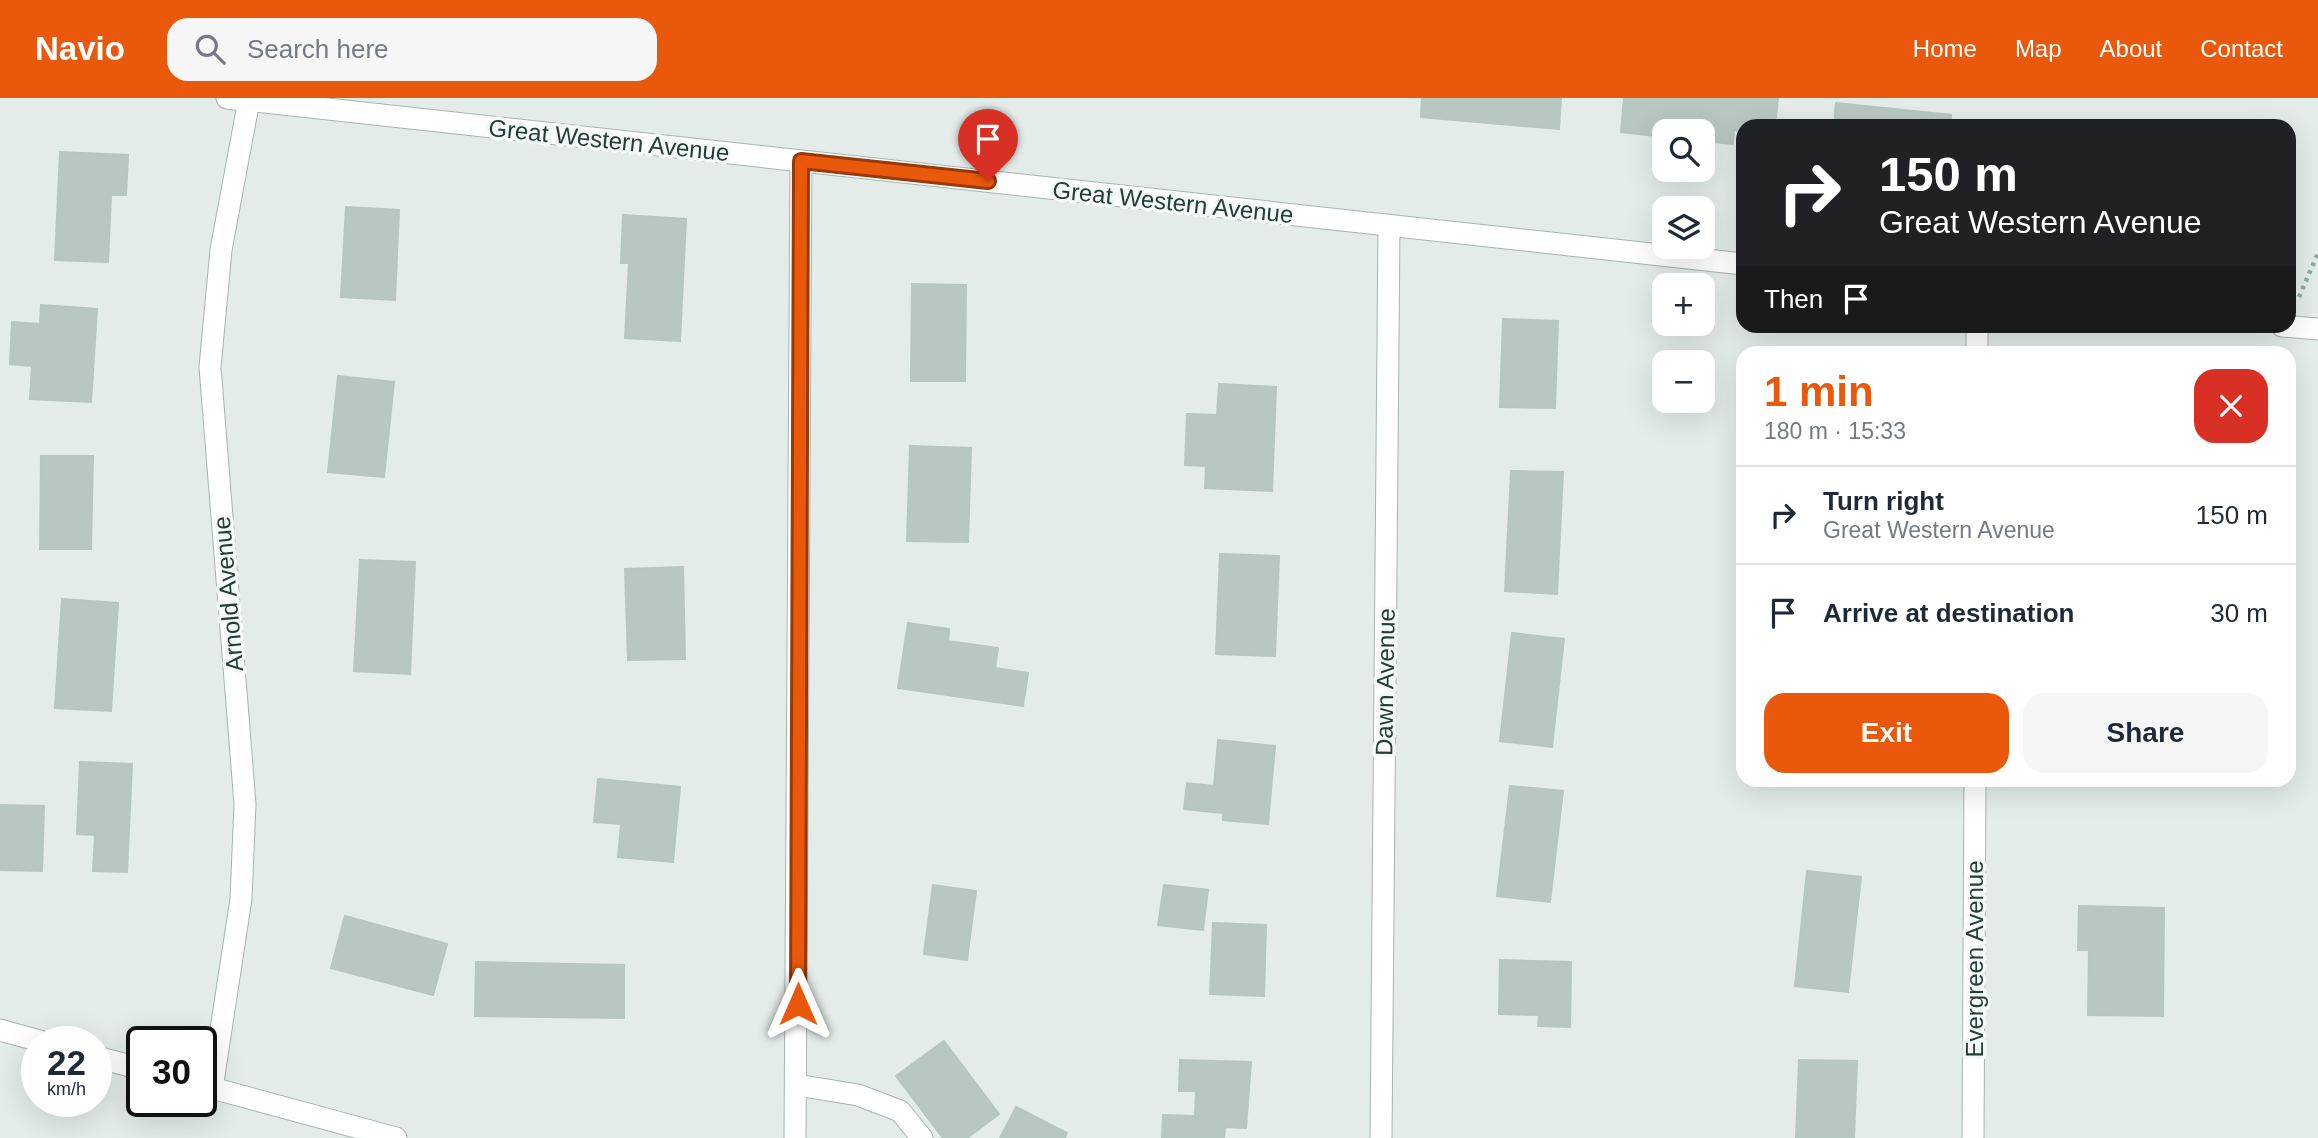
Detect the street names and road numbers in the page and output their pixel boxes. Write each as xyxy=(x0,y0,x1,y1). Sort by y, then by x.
street label: Great Western Avenue xyxy=(487,114,731,166)
street label: Great Western Avenue xyxy=(1051,176,1295,228)
street label: Arnold Avenue xyxy=(208,515,248,673)
street label: Dawn Avenue xyxy=(1370,608,1400,756)
street label: Evergreen Avenue xyxy=(1961,860,1988,1058)

